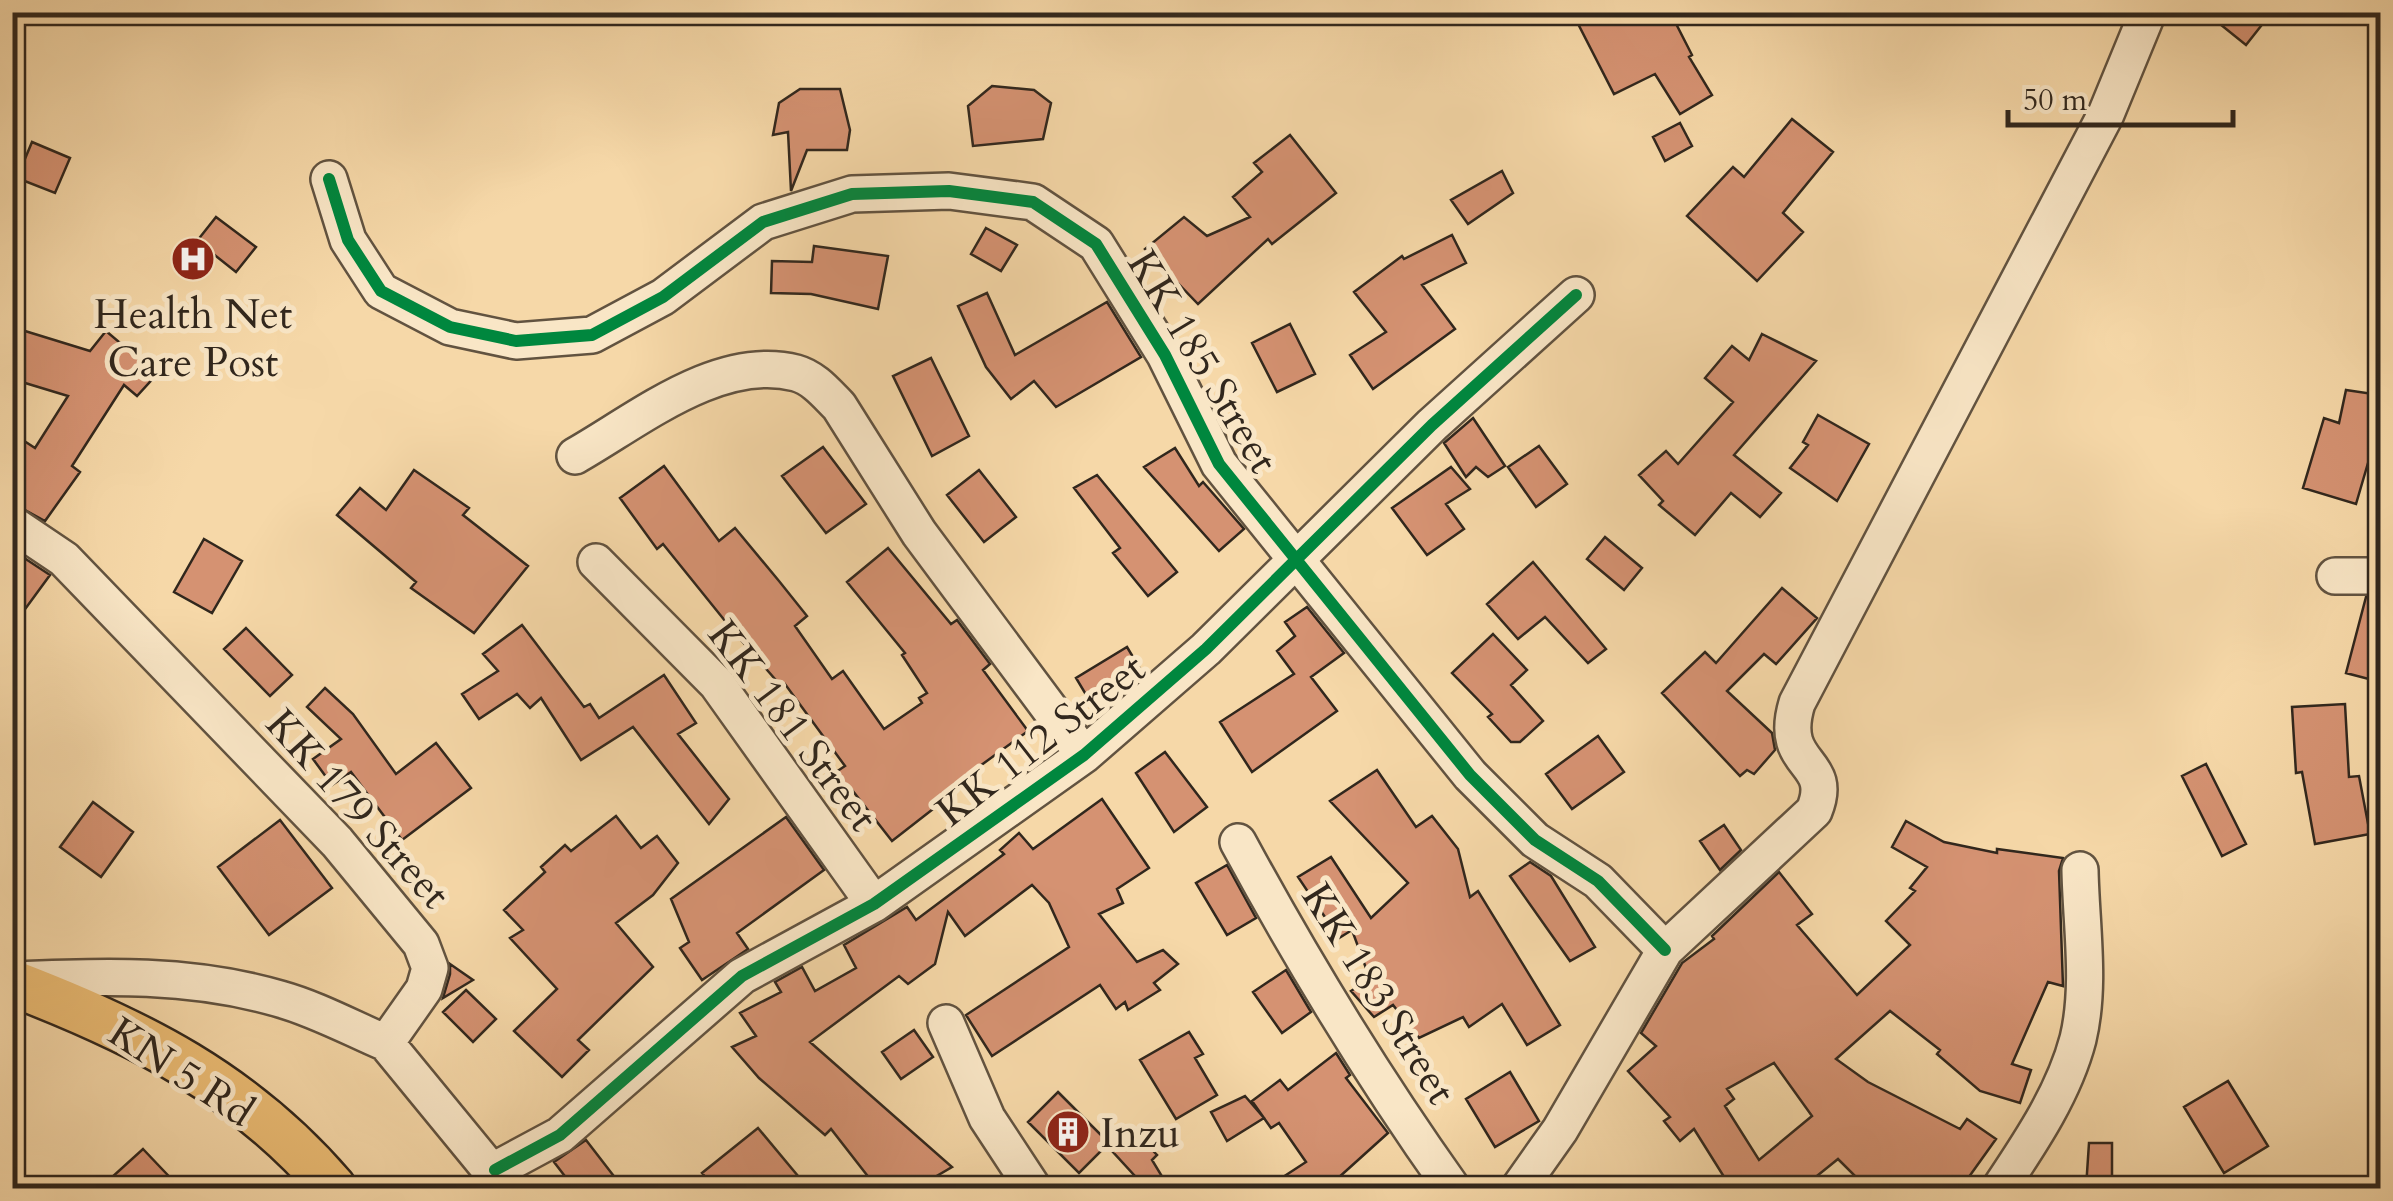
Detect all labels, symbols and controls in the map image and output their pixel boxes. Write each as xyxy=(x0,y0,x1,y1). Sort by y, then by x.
scale bar xyxy=(2008,65,2233,127)
text: 50 m xyxy=(2023,80,2088,121)
hospital icon: Health Net Care Post xyxy=(170,236,216,282)
street label: KK 185 Street xyxy=(1114,240,1292,484)
place label: Health Net Care Post xyxy=(94,286,292,391)
street label: KK 181 Street xyxy=(695,609,891,843)
street label: KK 112 Street xyxy=(925,641,1157,840)
street label: KK 179 Street xyxy=(253,697,463,921)
street label: KK 183 Street xyxy=(1288,872,1469,1115)
street label: KN 5 Rd xyxy=(97,1004,265,1140)
place label: Inzu xyxy=(1100,1105,1180,1162)
building icon: Inzu xyxy=(1045,1109,1091,1155)

